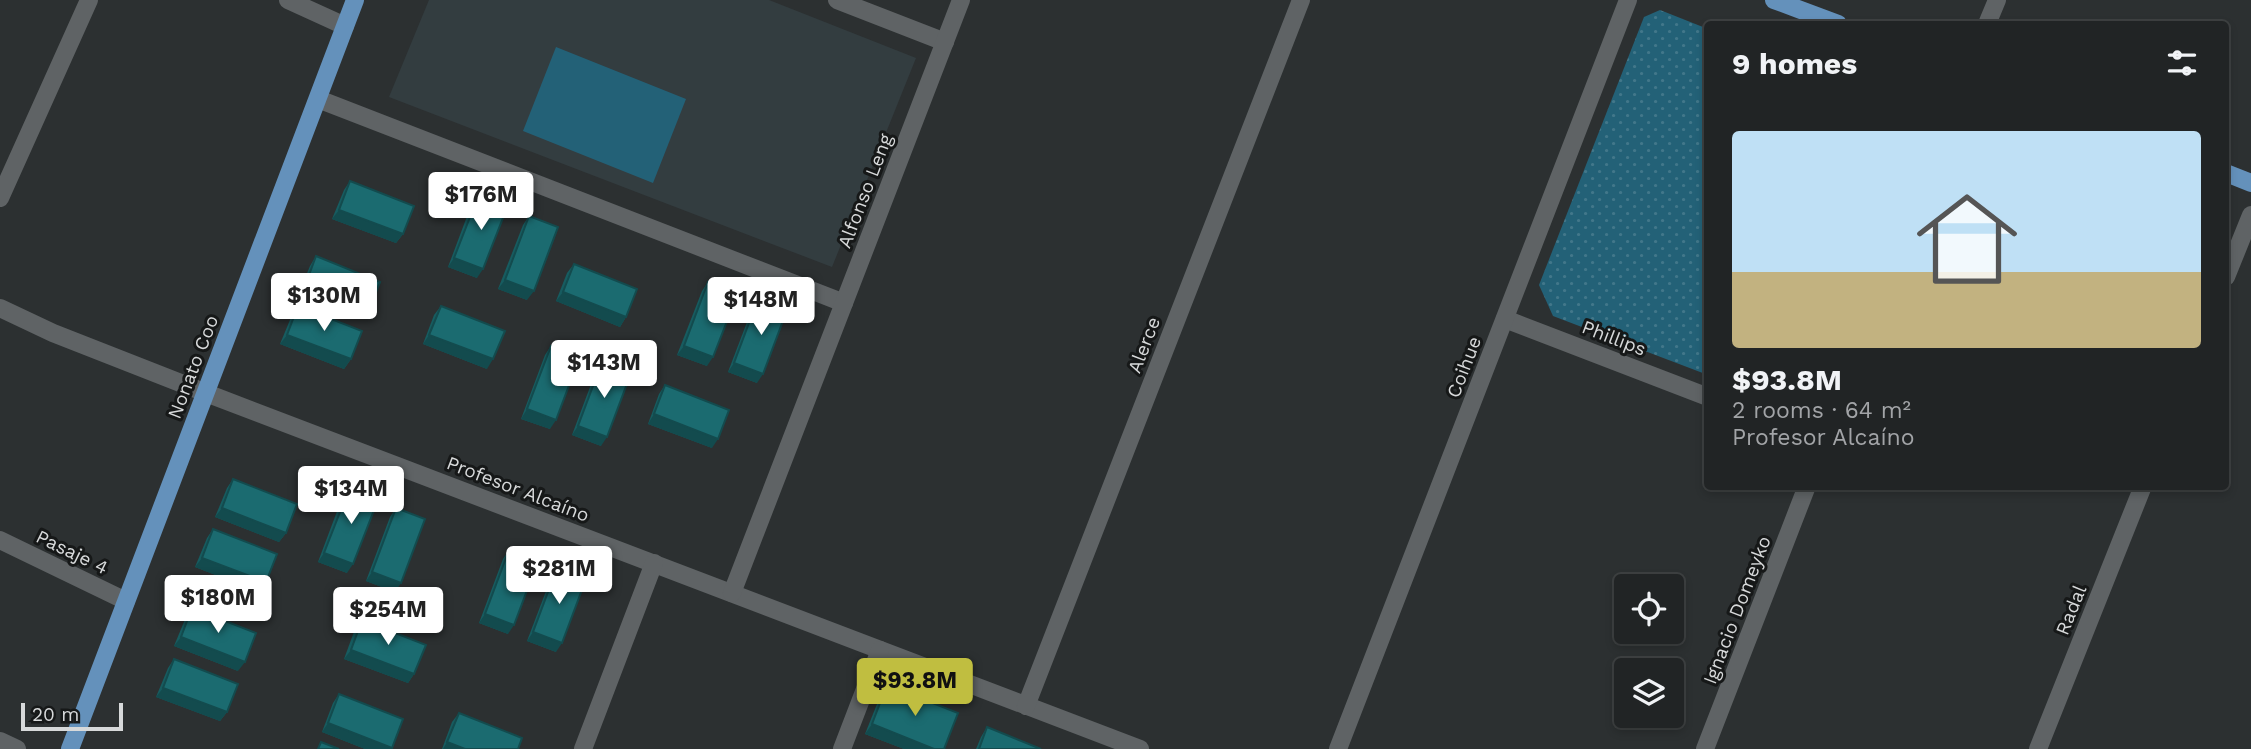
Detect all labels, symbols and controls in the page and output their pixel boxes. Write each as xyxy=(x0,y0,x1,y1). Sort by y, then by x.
icon: filters xyxy=(2163,44,2201,82)
text: 9 homes xyxy=(1732,46,1857,81)
street label: Alfonso Leng xyxy=(833,130,898,251)
pin: $176M xyxy=(432,173,530,232)
icon: home xyxy=(1904,176,2030,302)
text: $176M xyxy=(444,181,518,208)
pin: $130M xyxy=(275,274,373,333)
pin: $148M xyxy=(712,278,810,337)
text: $130M xyxy=(287,282,361,309)
text: $148M xyxy=(724,286,798,313)
street label: Nonato Coo xyxy=(163,312,223,422)
street label: Alerce xyxy=(1123,314,1165,376)
street label: Phillips xyxy=(1579,315,1649,361)
street label: Coihue xyxy=(1442,333,1486,401)
pin: $143M xyxy=(555,340,653,400)
text: $143M xyxy=(567,349,641,376)
text: $93.8M xyxy=(1732,362,1842,397)
text: 2 rooms · 64 m² xyxy=(1732,397,1911,424)
text: Profesor Alcaíno xyxy=(1732,424,1915,451)
street label: Profesor Alcaíno xyxy=(443,451,593,527)
pin: $134M xyxy=(302,466,400,526)
text: $134M xyxy=(314,475,388,502)
street label: Pasaje 4 xyxy=(32,525,112,579)
street label: Ignacio Domeyko xyxy=(1698,533,1776,687)
pin: $281M xyxy=(510,546,608,606)
text: $281M xyxy=(522,555,596,582)
map controls xyxy=(1614,574,1684,728)
button: locate xyxy=(1614,574,1684,644)
pin: $180M xyxy=(169,576,267,635)
street label: Radal xyxy=(2051,581,2091,638)
text: $180M xyxy=(181,584,255,611)
pin: $254M xyxy=(339,588,437,647)
text: $254M xyxy=(349,596,427,623)
pin: $93.8M xyxy=(858,658,972,718)
button: layers xyxy=(1614,658,1684,728)
text: $93.8M xyxy=(873,667,957,694)
scale bar xyxy=(21,700,122,732)
text: 20 m xyxy=(32,703,79,726)

